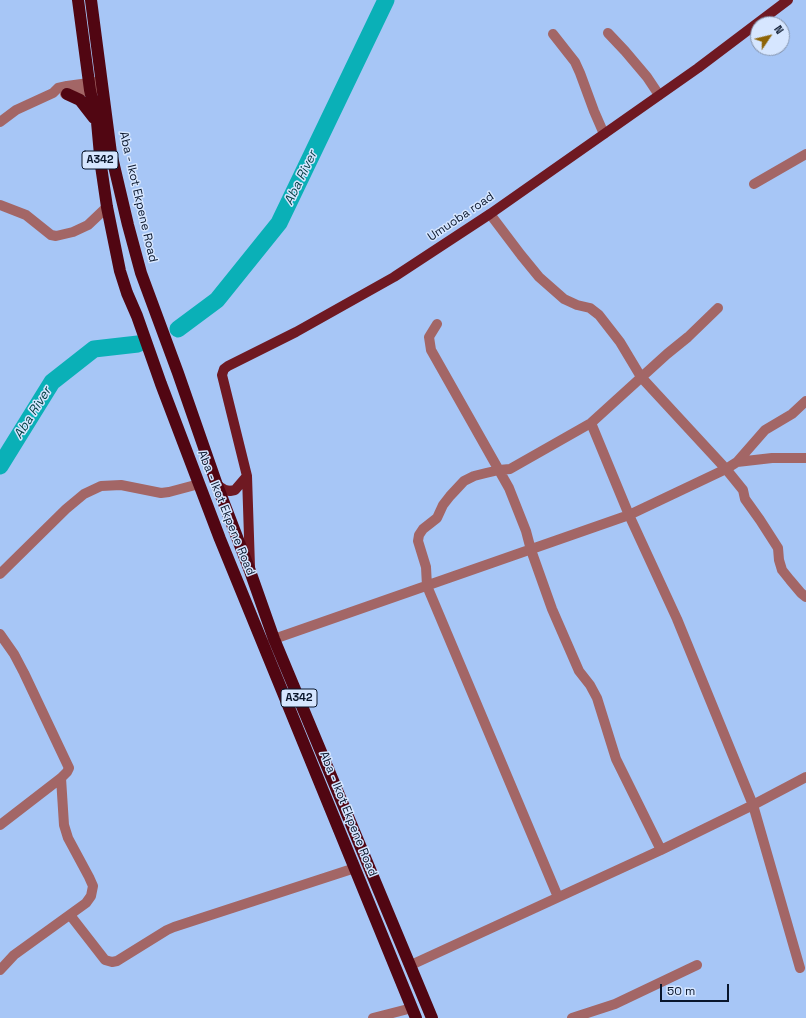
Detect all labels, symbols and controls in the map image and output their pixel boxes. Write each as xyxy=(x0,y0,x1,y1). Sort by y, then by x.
north arrow xyxy=(750,16,790,56)
text: N xyxy=(771,23,787,37)
street label: Aba - Ikot Ekpene Road xyxy=(116,130,160,264)
water label: Aba River xyxy=(281,148,321,208)
road number: A342 xyxy=(82,151,118,169)
street label: Umuoba road xyxy=(425,190,497,244)
water label: Aba River xyxy=(11,384,55,442)
street label: Aba - Ikot Ekpene Road xyxy=(194,448,258,578)
road number: A342 xyxy=(281,689,317,707)
street label: Aba - Ikot Ekpene Road xyxy=(316,749,380,879)
scale bar xyxy=(662,976,731,1002)
text: 50 m xyxy=(667,983,695,999)

